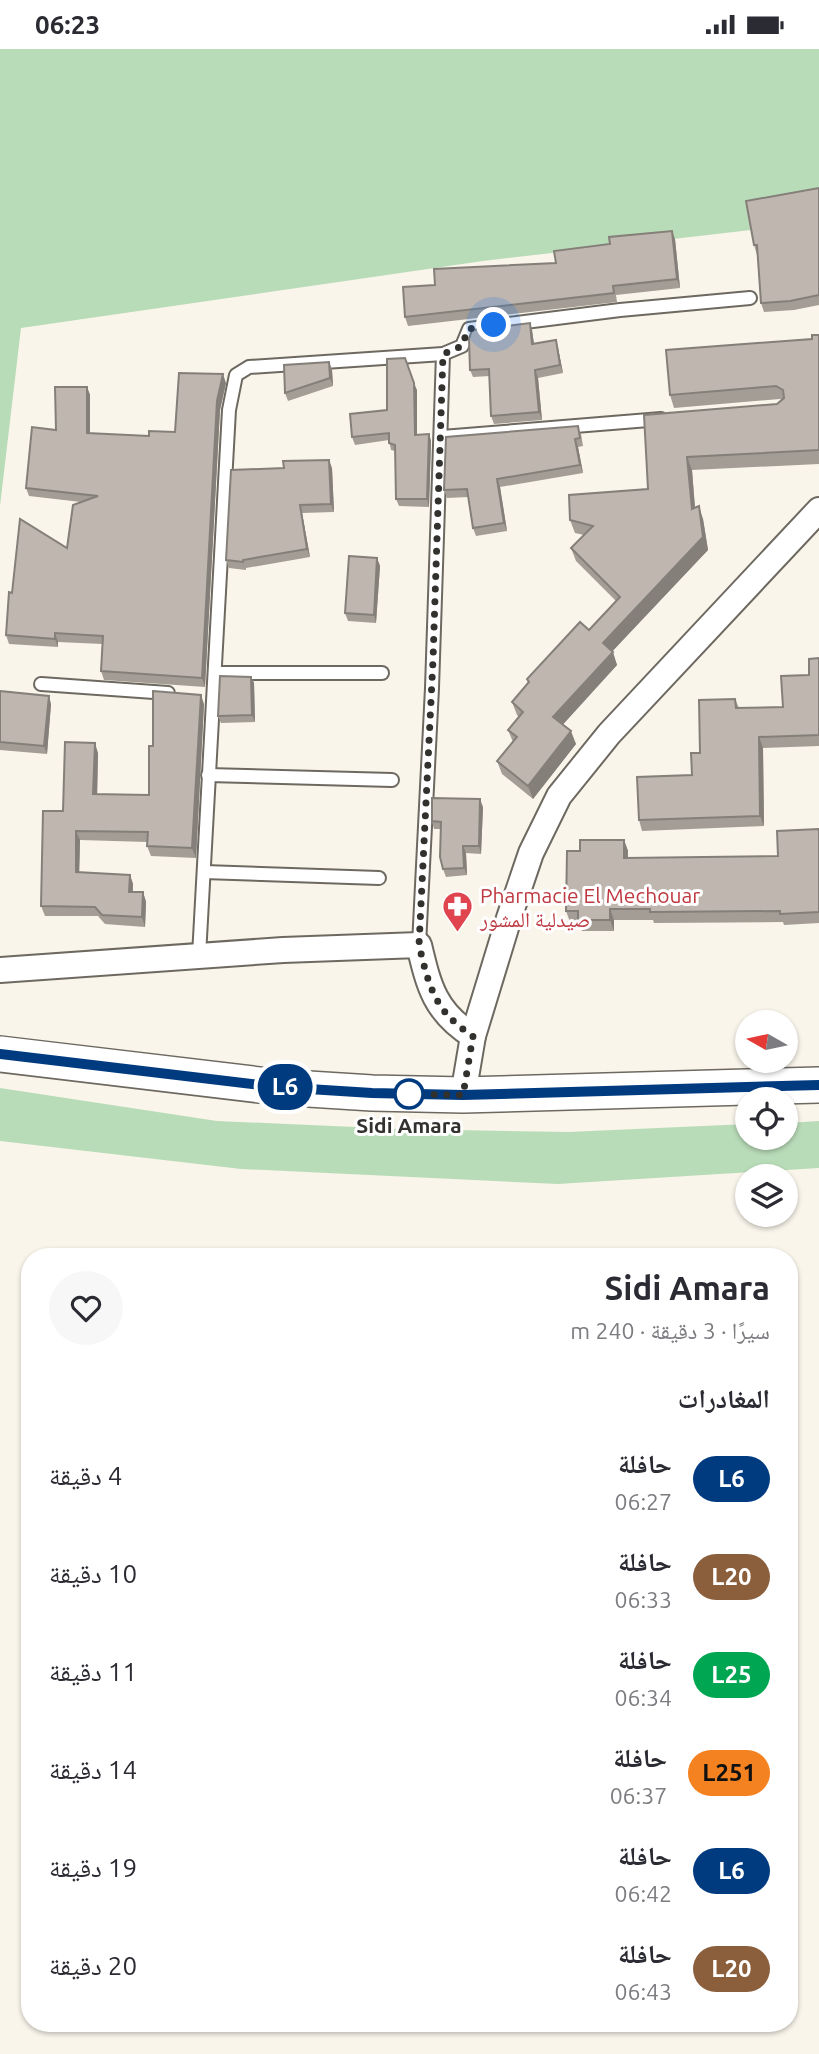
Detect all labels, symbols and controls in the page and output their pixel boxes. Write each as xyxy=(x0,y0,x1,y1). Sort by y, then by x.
text: 06:23 xyxy=(35,10,100,39)
your location xyxy=(476,307,511,342)
place label: Pharmacie El Mechouar صيدلية المشور xyxy=(479,883,700,931)
pharmacy icon: Pharmacie El Mechouar صيدلية المشور xyxy=(440,890,474,934)
north arrow xyxy=(735,1010,798,1073)
map controls xyxy=(735,1010,798,1227)
line badge: L6 xyxy=(254,1064,316,1110)
text: L6 xyxy=(272,1073,298,1100)
marker: Sidi Amara xyxy=(394,1079,424,1109)
button: locate xyxy=(735,1087,798,1150)
place label: Sidi Amara xyxy=(356,1113,462,1137)
button: layers xyxy=(735,1164,798,1227)
text: Sidi Amara xyxy=(605,1269,770,1306)
button: heart xyxy=(49,1271,123,1345)
text: سيرًا · 3 دقيقة · 240 m xyxy=(570,1318,770,1343)
text: المغادرات xyxy=(678,1384,770,1413)
text: حافلة xyxy=(618,1449,672,1478)
text: 4 دقيقة xyxy=(49,1461,122,1490)
text: L6 xyxy=(718,1465,745,1492)
text: 06:27 xyxy=(614,1489,672,1514)
text: حافلة xyxy=(618,1547,672,1576)
text: 10 دقيقة xyxy=(49,1559,137,1588)
text: L20 xyxy=(711,1563,752,1590)
text: 06:33 xyxy=(614,1587,672,1612)
text: حافلة xyxy=(618,1645,672,1674)
text: 11 دقيقة xyxy=(49,1657,137,1686)
text: L25 xyxy=(711,1661,752,1688)
text: 06:34 xyxy=(614,1685,672,1710)
text: حافلة xyxy=(613,1743,667,1772)
text: 14 دقيقة xyxy=(49,1755,137,1784)
text: L251 xyxy=(702,1759,756,1786)
text: 06:37 xyxy=(610,1783,667,1808)
text: حافلة xyxy=(618,1841,672,1870)
text: 19 دقيقة xyxy=(49,1853,137,1882)
text: L6 xyxy=(718,1857,745,1884)
text: 06:42 xyxy=(614,1881,672,1906)
text: حافلة xyxy=(618,1939,672,1968)
text: 20 دقيقة xyxy=(49,1951,137,1980)
text: L20 xyxy=(711,1955,752,1982)
text: 06:43 xyxy=(614,1979,672,2004)

